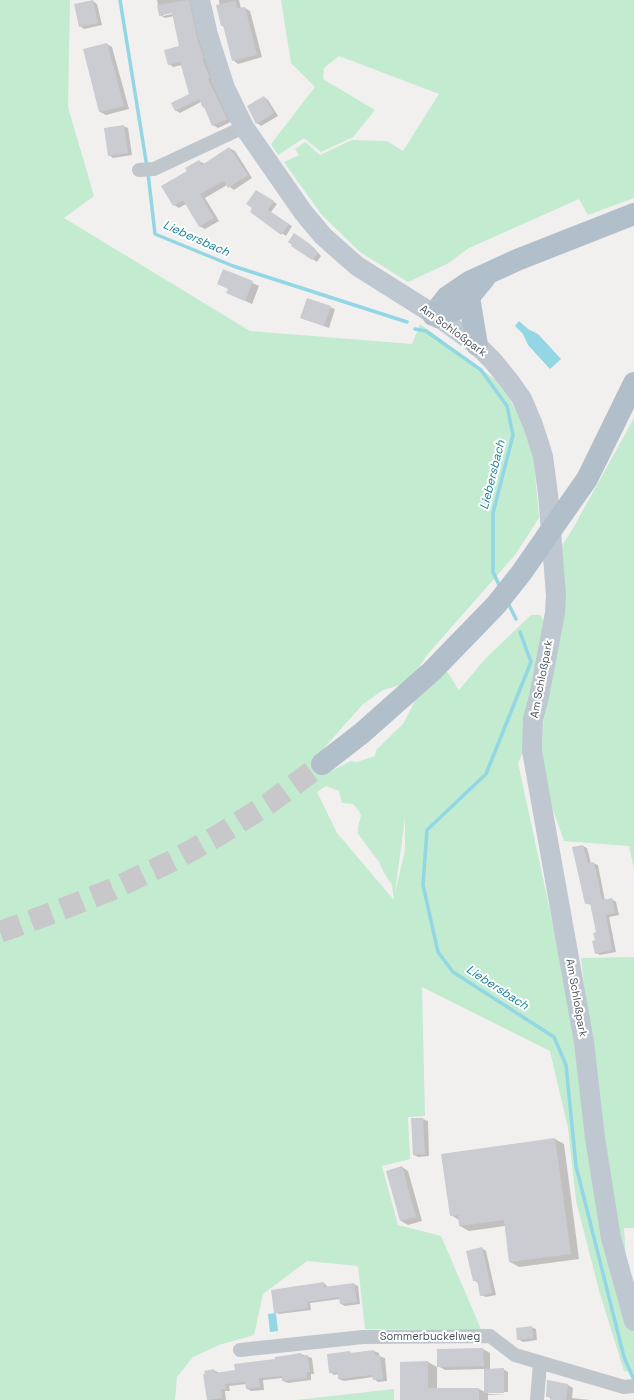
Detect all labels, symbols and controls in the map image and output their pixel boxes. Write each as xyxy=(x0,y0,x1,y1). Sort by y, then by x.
water label: Liebersbach xyxy=(161,218,231,260)
street label: Am Schloßpark xyxy=(417,302,489,360)
water label: Liebersbach xyxy=(477,439,509,511)
street label: Am Schloßpark xyxy=(528,639,556,719)
street label: Am Schloßpark xyxy=(563,958,589,1038)
water label: Liebersbach xyxy=(463,963,531,1013)
street label: Sommerbuckelweg xyxy=(380,1330,480,1344)

